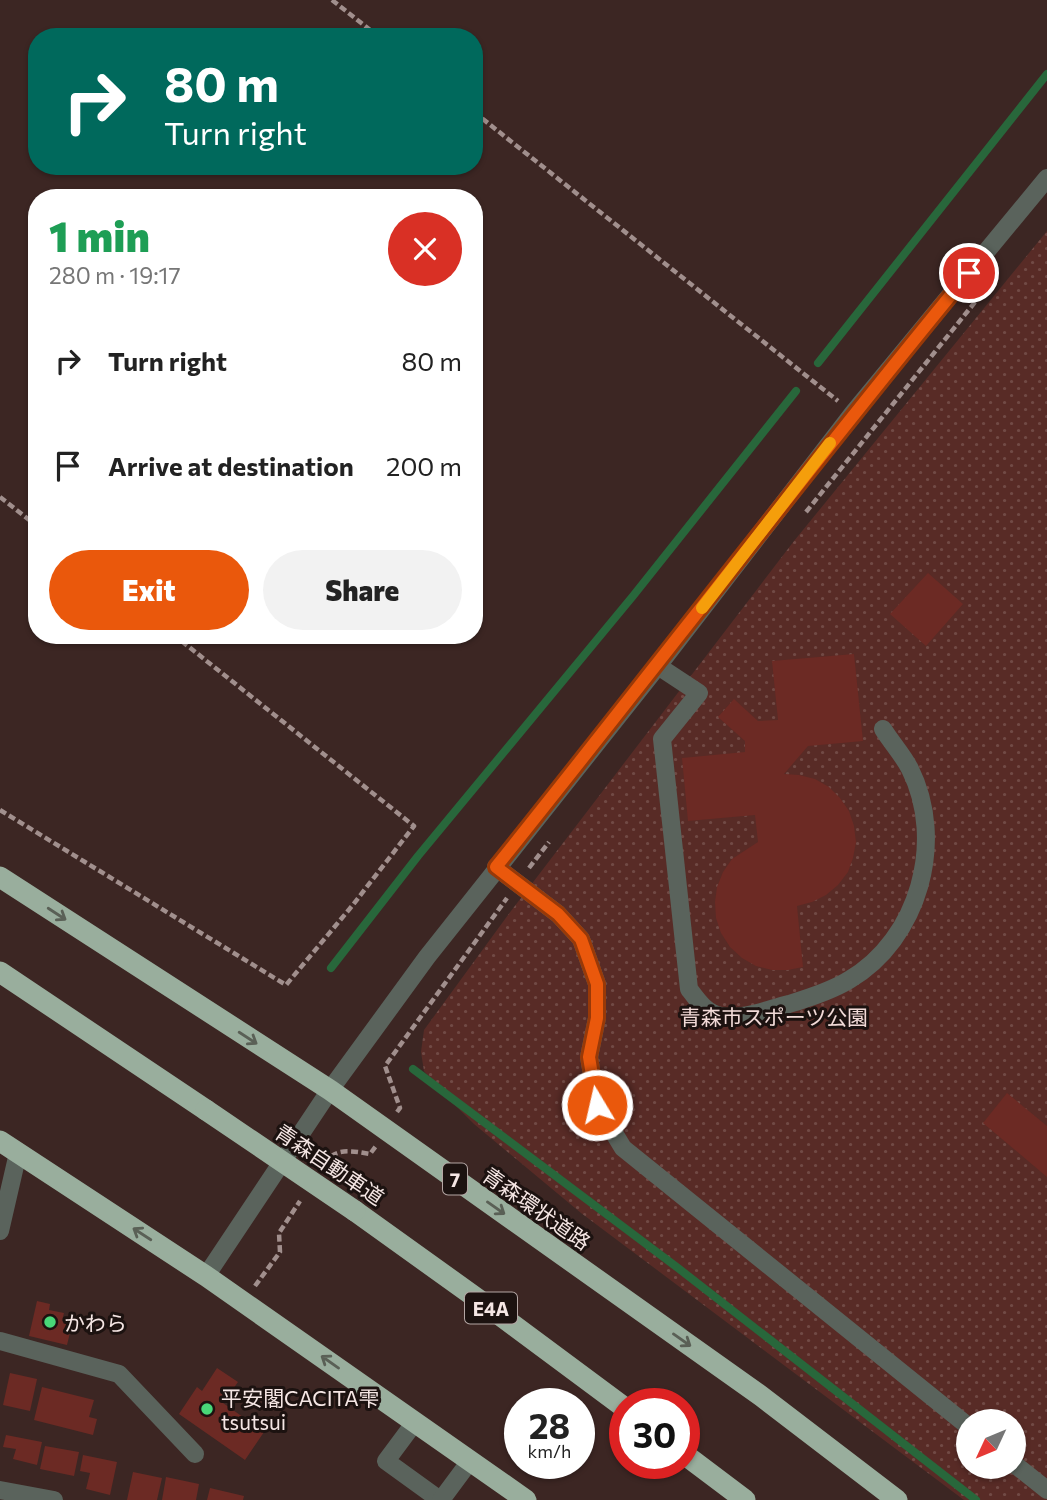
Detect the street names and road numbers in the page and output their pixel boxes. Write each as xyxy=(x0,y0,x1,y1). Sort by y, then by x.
street label: 青森自動車道 xyxy=(271,1118,389,1210)
street label: 青森環状道路 xyxy=(478,1162,596,1254)
road number: 7 xyxy=(443,1163,467,1194)
road number: E4A xyxy=(465,1292,517,1324)

